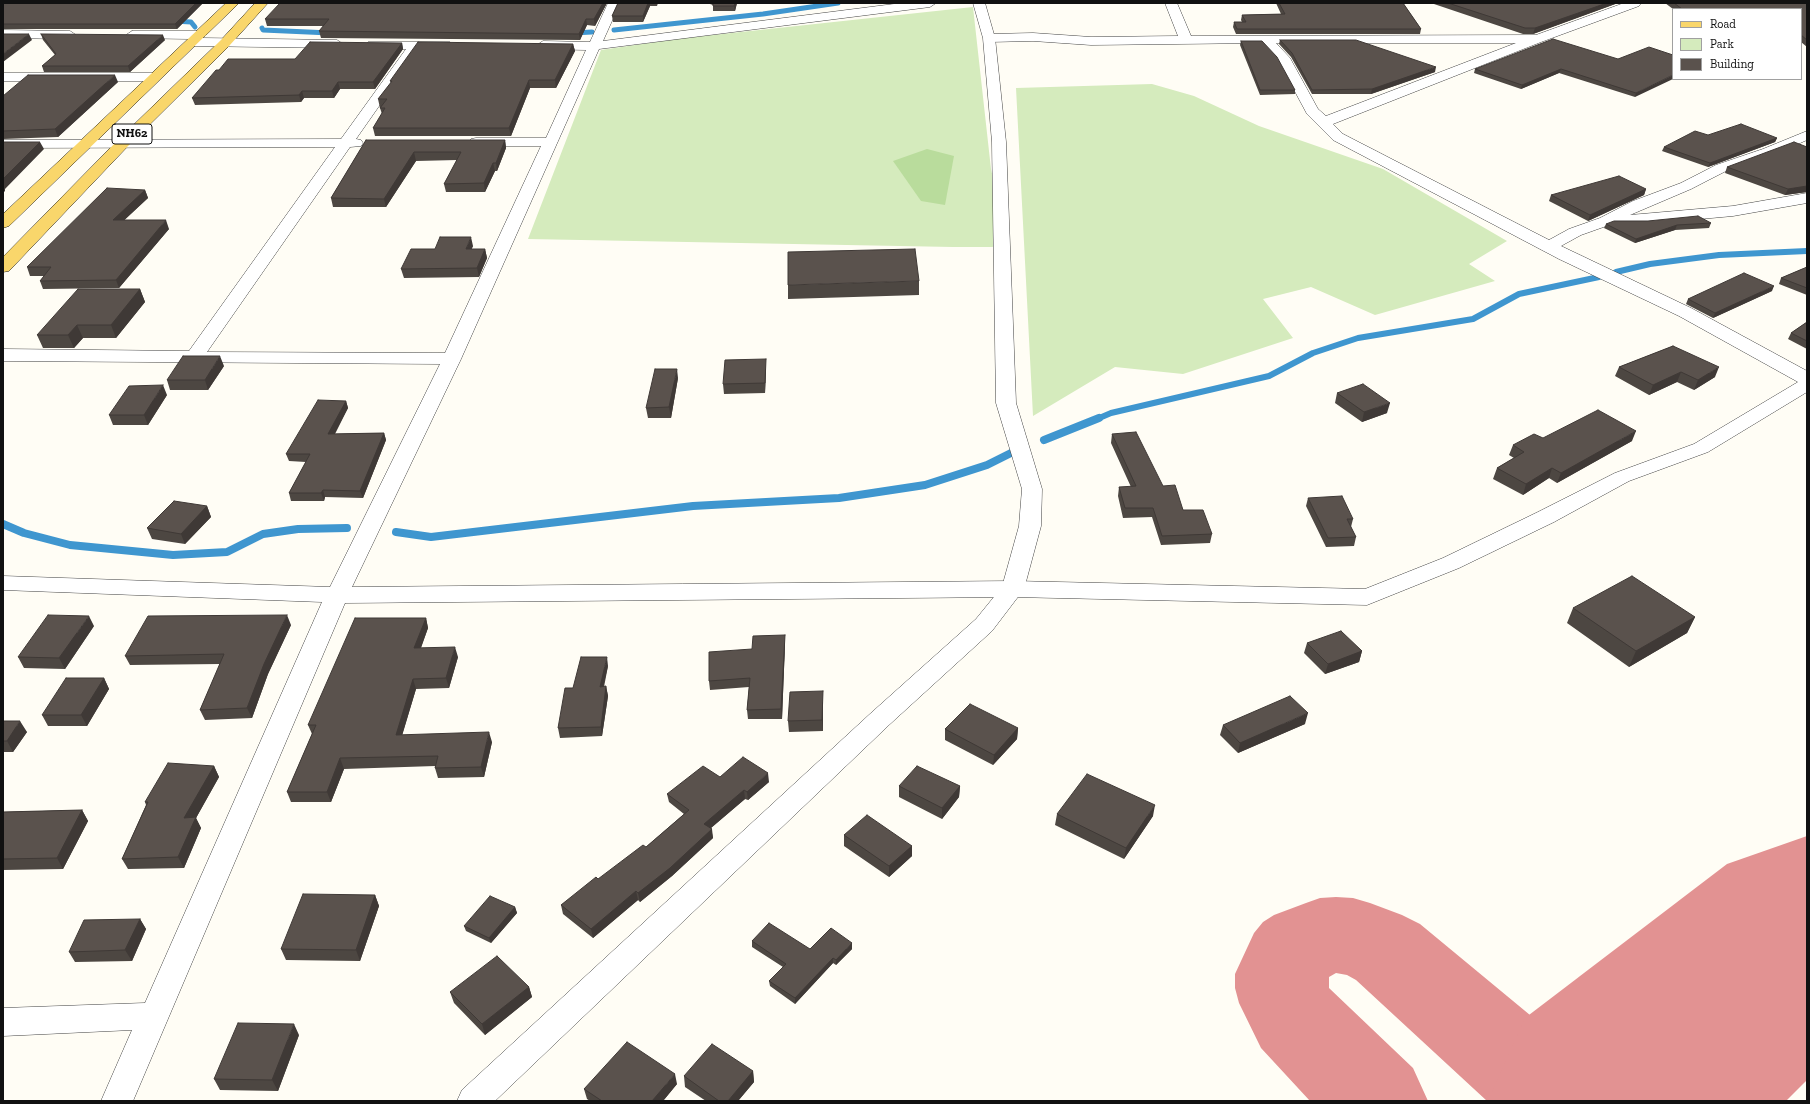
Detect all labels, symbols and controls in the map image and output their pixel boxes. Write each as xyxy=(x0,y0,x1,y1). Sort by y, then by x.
legend xyxy=(1672,8,1802,80)
text: Road xyxy=(1710,17,1736,31)
text: Park xyxy=(1710,37,1734,51)
text: Building xyxy=(1710,57,1754,71)
road number: NH62 xyxy=(112,124,152,144)

